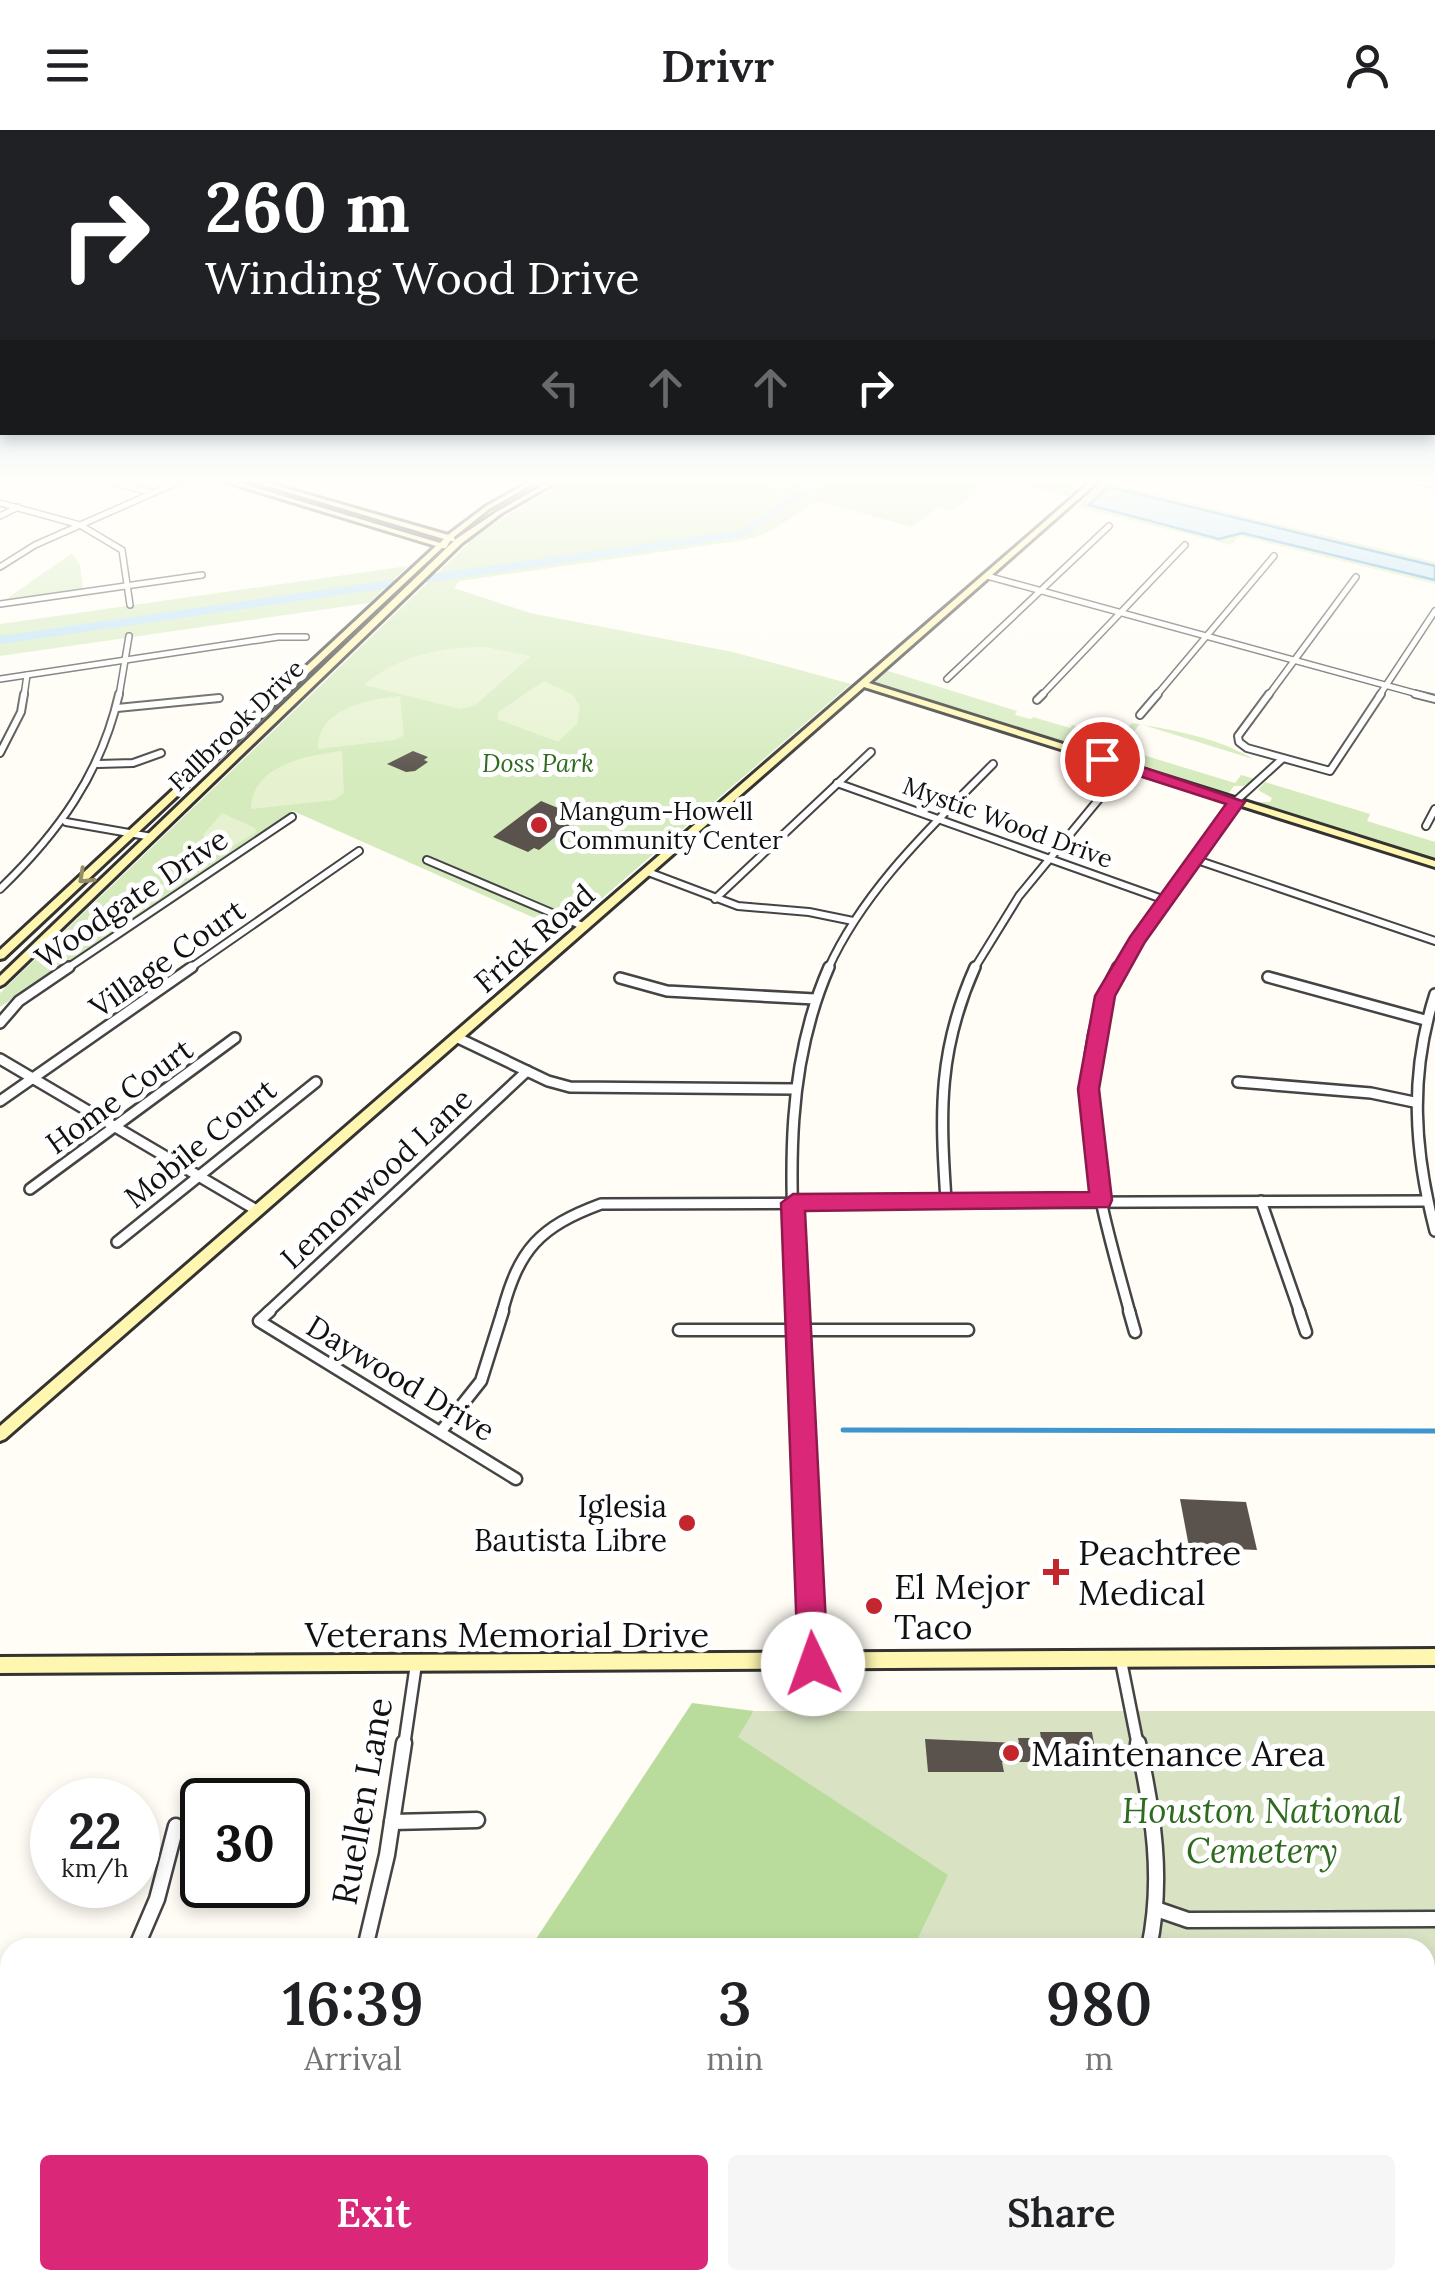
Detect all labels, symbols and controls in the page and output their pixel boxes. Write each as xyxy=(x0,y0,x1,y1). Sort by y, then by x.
text: Drivr xyxy=(661,37,774,94)
icon: menu xyxy=(40,38,95,93)
icon: person xyxy=(1340,38,1395,93)
text: 260 m xyxy=(205,162,410,251)
icon: right xyxy=(40,170,170,300)
text: Winding Wood Drive xyxy=(205,249,640,306)
icon: left xyxy=(533,360,588,415)
icon: ahead xyxy=(638,360,693,415)
icon: ahead xyxy=(743,360,798,415)
icon: right xyxy=(848,360,903,415)
street label: Fallbrook Drive xyxy=(162,652,310,798)
pin xyxy=(1060,717,1145,802)
icon: arrive xyxy=(1075,732,1130,787)
park label: Doss Park xyxy=(482,747,594,779)
street label: Mystic Wood Drive xyxy=(899,769,1117,875)
place label: Mangum-Howell Community Center xyxy=(559,795,783,856)
marker: Mangum-Howell Community Center xyxy=(528,814,550,836)
street label: Woodgate Drive xyxy=(27,820,235,977)
one-way arrow xyxy=(79,865,97,883)
street label: Frick Road xyxy=(466,875,602,1001)
street label: Village Court xyxy=(81,890,253,1027)
street label: Home Court xyxy=(38,1030,200,1162)
street label: Mobile Court xyxy=(116,1070,284,1216)
street label: Lemonwood Lane xyxy=(272,1079,480,1277)
street label: Daywood Drive xyxy=(299,1307,502,1450)
place label: Iglesia Bautista Libre xyxy=(474,1487,667,1559)
marker: Iglesia Bautista Libre xyxy=(676,1512,698,1534)
place label: Peachtree Medical xyxy=(1078,1530,1241,1615)
marker: Peachtree Medical xyxy=(1043,1559,1069,1585)
place label: El Mejor Taco xyxy=(894,1564,1030,1649)
marker: El Mejor Taco xyxy=(863,1595,885,1617)
street label: Veterans Memorial Drive xyxy=(304,1612,709,1657)
position arrow xyxy=(761,1612,865,1716)
street label: Ruellen Lane xyxy=(322,1694,402,1908)
place label: Maintenance Area xyxy=(1031,1731,1325,1776)
marker: Maintenance Area xyxy=(1000,1742,1022,1764)
speed limit sign: 30 xyxy=(180,1778,310,1908)
park label: Houston National Cemetery xyxy=(1122,1788,1402,1873)
text: 22 xyxy=(68,1799,122,1863)
text: km/h xyxy=(61,1852,129,1884)
text: 16:39 xyxy=(283,1965,424,2041)
text: 3 xyxy=(718,1965,752,2041)
text: 980 xyxy=(1046,1965,1152,2041)
text: Arrival xyxy=(304,2038,402,2079)
text: min xyxy=(706,2038,763,2079)
text: m xyxy=(1085,2038,1113,2079)
button: Exit xyxy=(40,2155,708,2270)
button: Share xyxy=(728,2155,1395,2270)

